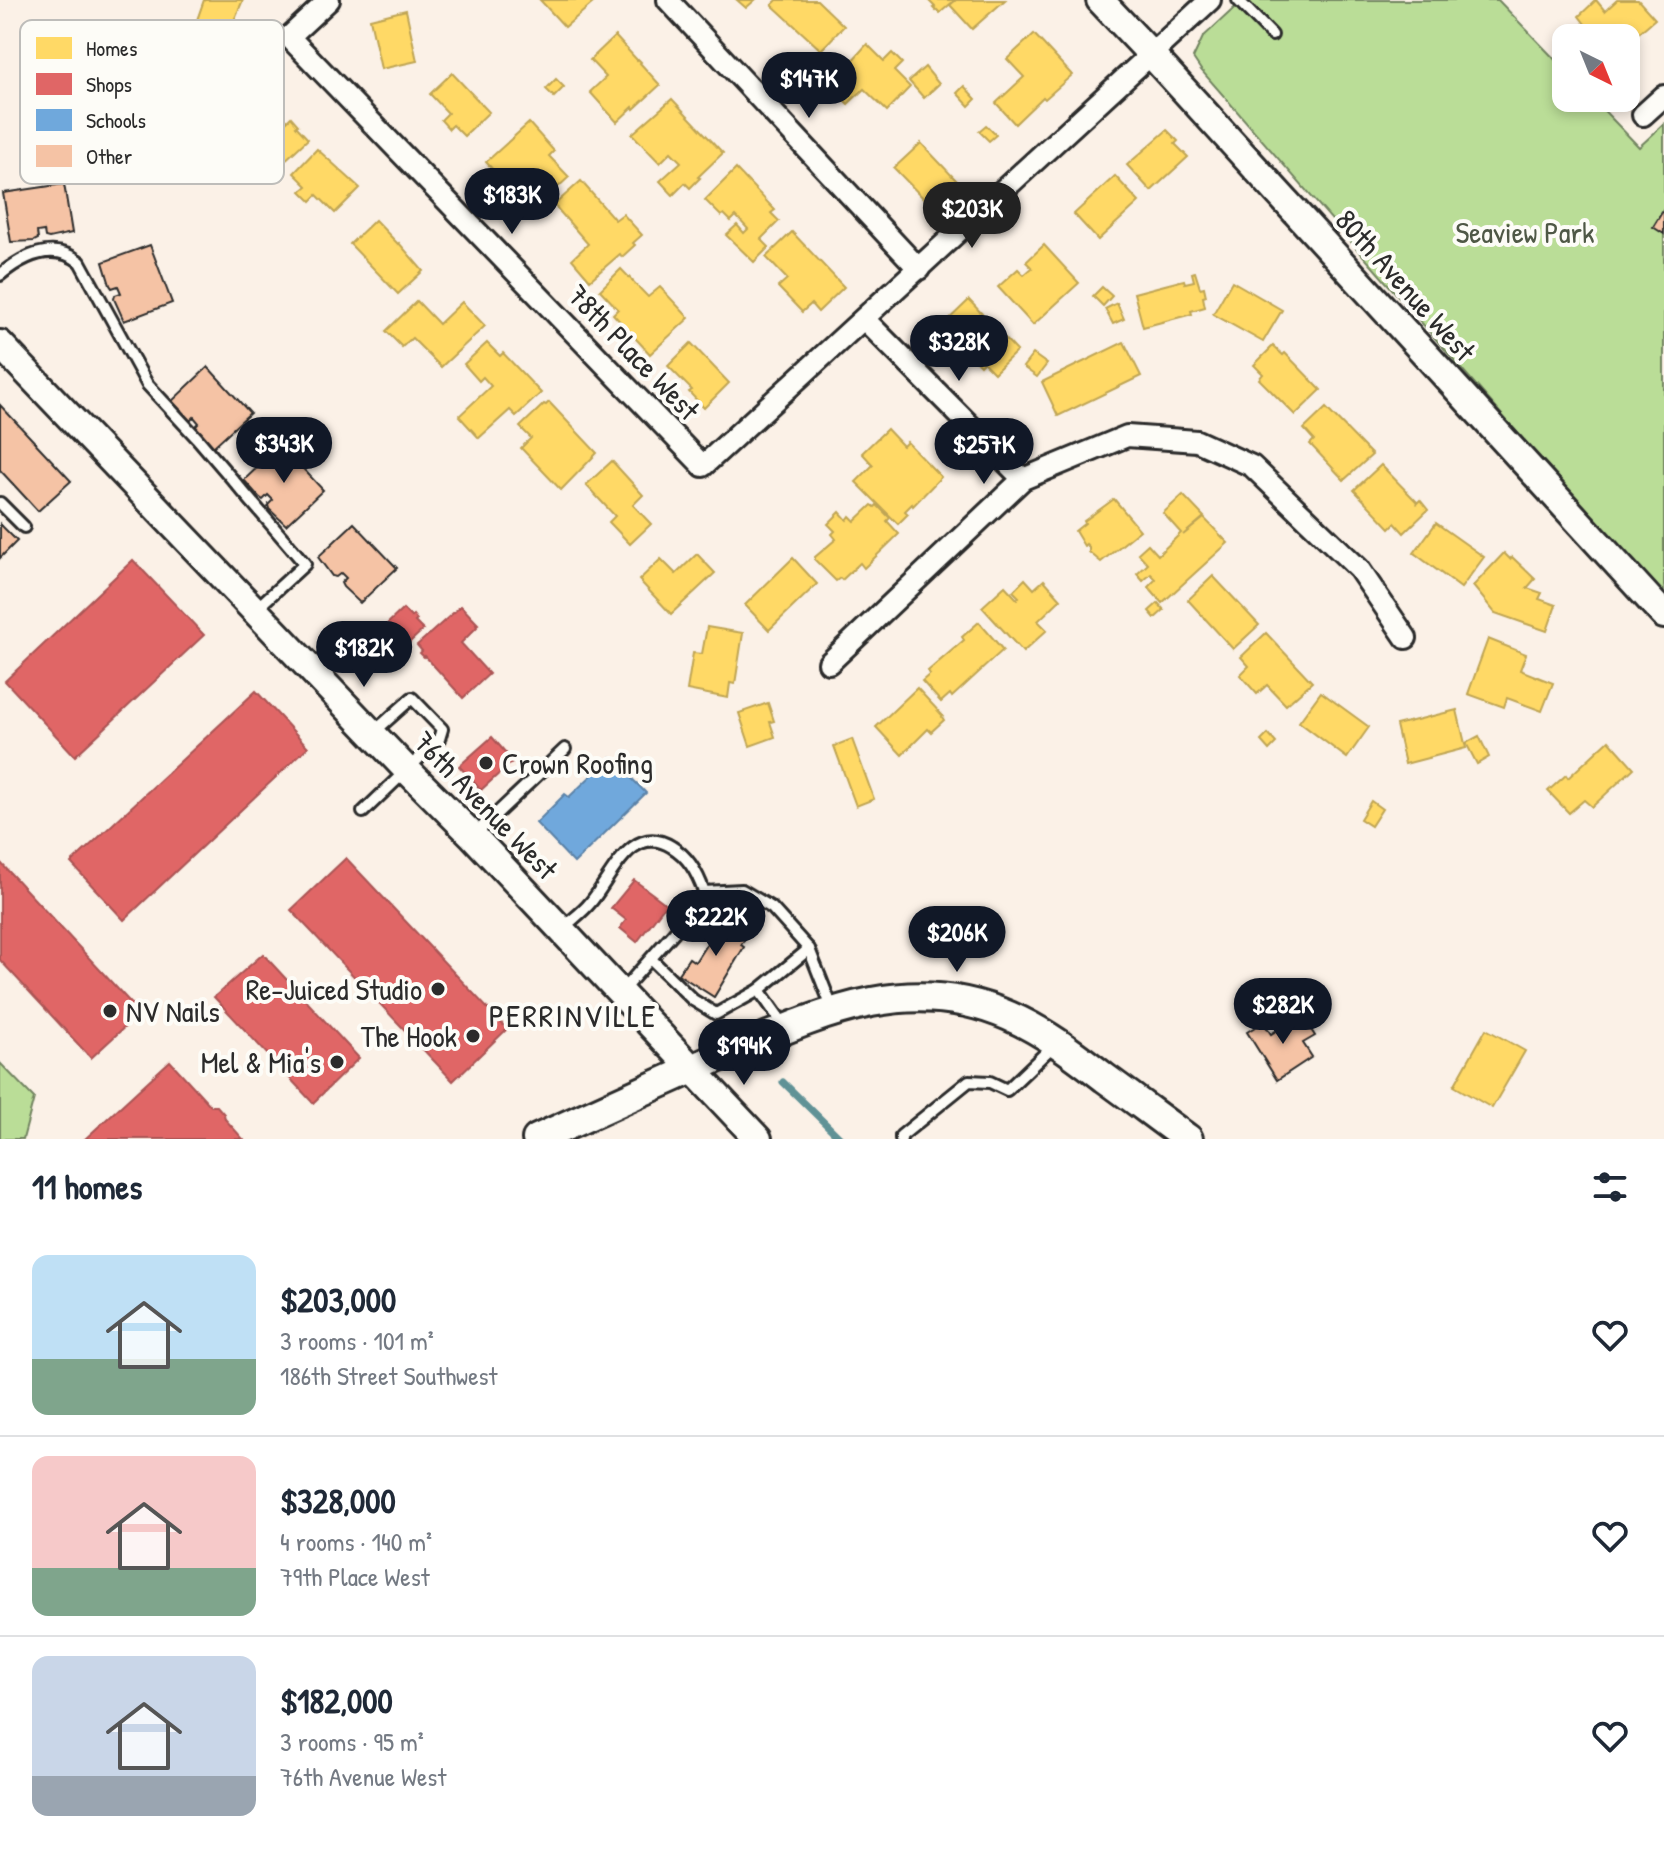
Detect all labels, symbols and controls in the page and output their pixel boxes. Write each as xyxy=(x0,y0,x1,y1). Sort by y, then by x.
legend xyxy=(20,20,284,184)
north arrow xyxy=(1552,24,1640,112)
map controls xyxy=(1552,24,1640,112)
text: Homes xyxy=(86,33,137,63)
pin: $147K xyxy=(753,52,865,120)
text: $147K xyxy=(780,60,838,95)
text: Shops xyxy=(86,69,132,99)
text: Schools xyxy=(86,105,146,135)
text: Other xyxy=(86,141,133,171)
pin: $183K xyxy=(456,168,568,236)
text: $183K xyxy=(482,176,542,211)
pin: $203K xyxy=(916,182,1028,250)
text: $203K xyxy=(941,190,1003,225)
street label: 80th Avenue West xyxy=(1327,200,1485,370)
park label: Seaview Park xyxy=(1455,212,1595,252)
street label: 78th Place West xyxy=(559,275,709,429)
pin: $328K xyxy=(903,315,1015,383)
text: $328K xyxy=(928,323,990,358)
pin: $343K xyxy=(228,417,340,485)
pin: $257K xyxy=(928,418,1040,486)
text: $343K xyxy=(254,425,314,460)
text: $257K xyxy=(953,426,1015,461)
pin: $182K xyxy=(308,621,420,689)
text: $182K xyxy=(334,629,394,664)
street label: 76th Avenue West xyxy=(405,722,568,888)
place label: Crown Roofing xyxy=(502,743,653,783)
marker: Crown Roofing xyxy=(477,754,495,772)
pin: $222K xyxy=(660,890,772,958)
text: $222K xyxy=(684,898,748,933)
pin: $206K xyxy=(901,906,1013,974)
text: $206K xyxy=(927,914,987,949)
place label: Re-Juiced Studio xyxy=(246,969,422,1009)
pin: $282K xyxy=(1227,978,1339,1046)
marker: Re-Juiced Studio xyxy=(429,980,447,998)
text: $282K xyxy=(1252,986,1314,1021)
place label: NV Nails xyxy=(126,991,220,1031)
district label: PERRINVILLE xyxy=(489,994,657,1037)
marker: NV Nails xyxy=(101,1002,119,1020)
place label: The Hook xyxy=(361,1016,457,1056)
pin: $194K xyxy=(688,1019,800,1087)
marker: The Hook xyxy=(464,1027,482,1045)
text: $194K xyxy=(716,1027,772,1062)
place label: Mel & Mia's xyxy=(201,1042,321,1082)
marker: Mel & Mia's xyxy=(328,1053,346,1071)
text: 11 homes xyxy=(32,1164,142,1210)
icon: filters xyxy=(1588,1165,1632,1209)
text: $203,000 xyxy=(280,1277,396,1323)
icon: home xyxy=(96,1287,192,1383)
icon: heart xyxy=(1588,1313,1632,1357)
text: 3 rooms · 101 m² xyxy=(280,1323,434,1358)
text: 186th Street Southwest xyxy=(280,1358,497,1393)
text: $328,000 xyxy=(280,1478,396,1524)
icon: home xyxy=(96,1488,192,1584)
icon: heart xyxy=(1588,1514,1632,1558)
text: 4 rooms · 140 m² xyxy=(280,1524,432,1559)
text: 79th Place West xyxy=(280,1559,430,1594)
text: $182,000 xyxy=(280,1678,393,1724)
icon: home xyxy=(96,1688,192,1784)
icon: heart xyxy=(1588,1714,1632,1758)
text: 3 rooms · 95 m² xyxy=(280,1724,424,1759)
text: 76th Avenue West xyxy=(280,1759,446,1794)

